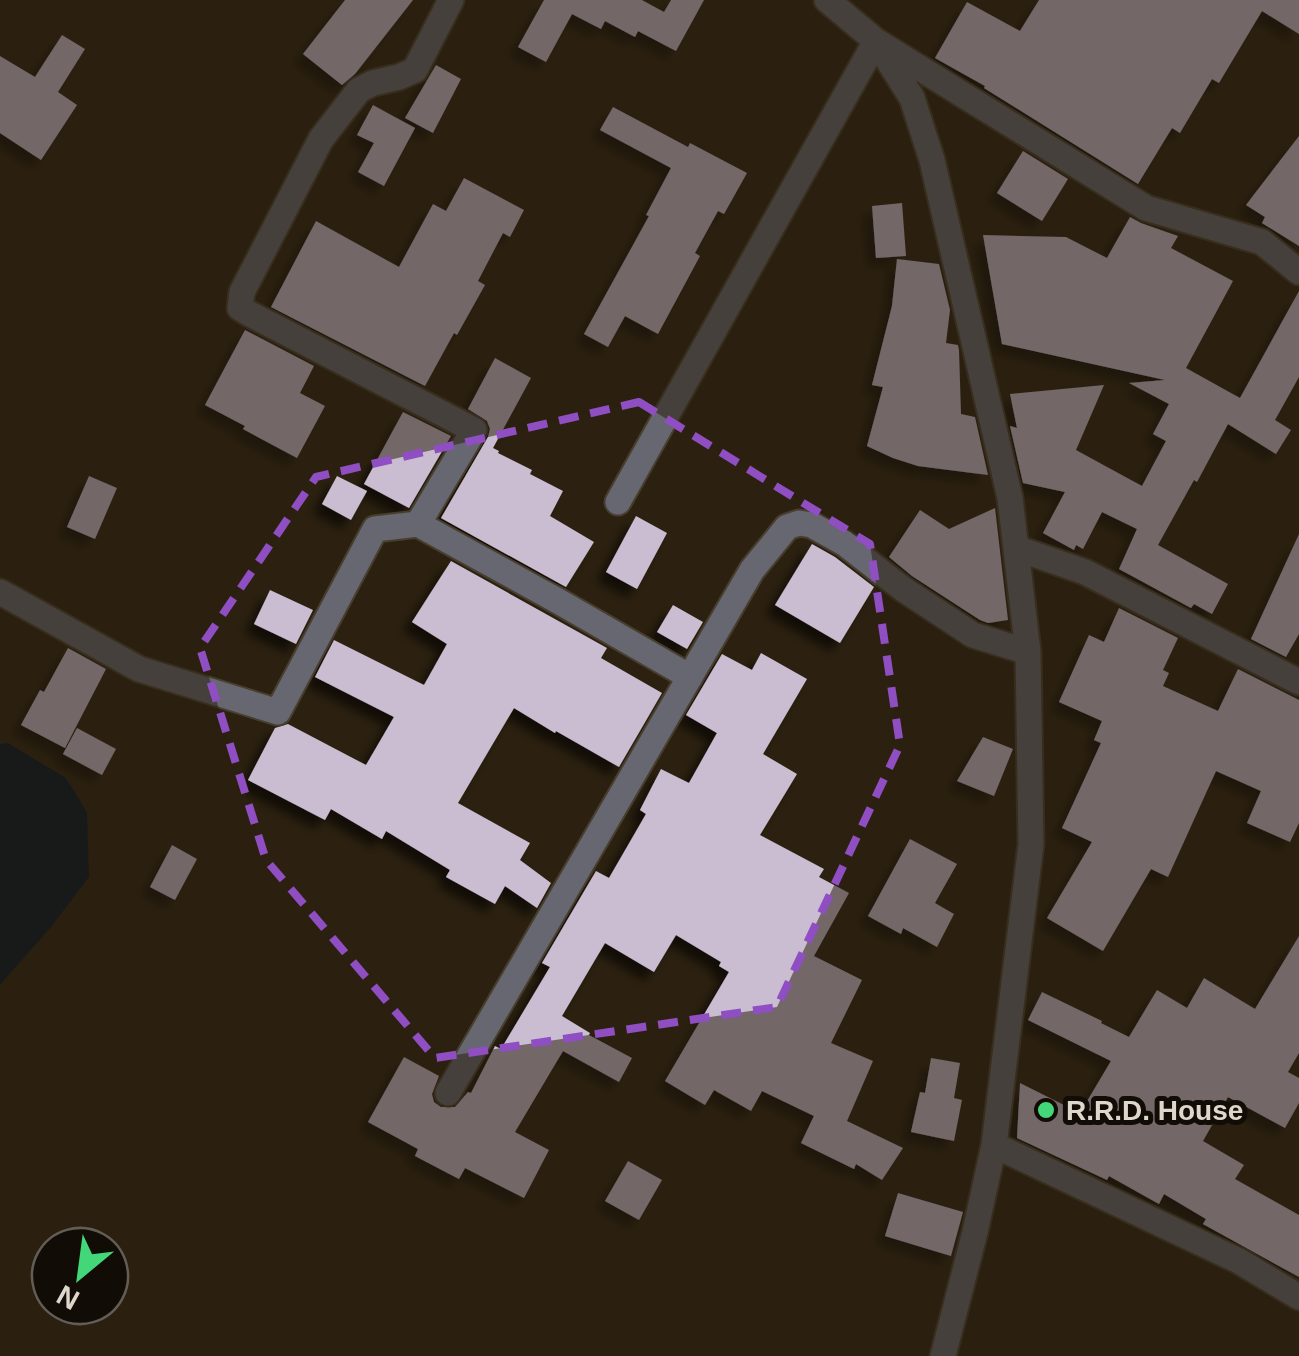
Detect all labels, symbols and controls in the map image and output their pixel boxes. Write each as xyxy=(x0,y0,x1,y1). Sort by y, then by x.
place label: R.R.D. House xyxy=(1066,1095,1243,1126)
marker: R.R.D. House xyxy=(1035,1099,1057,1121)
north arrow xyxy=(30,1226,130,1326)
text: N xyxy=(52,1279,84,1316)

